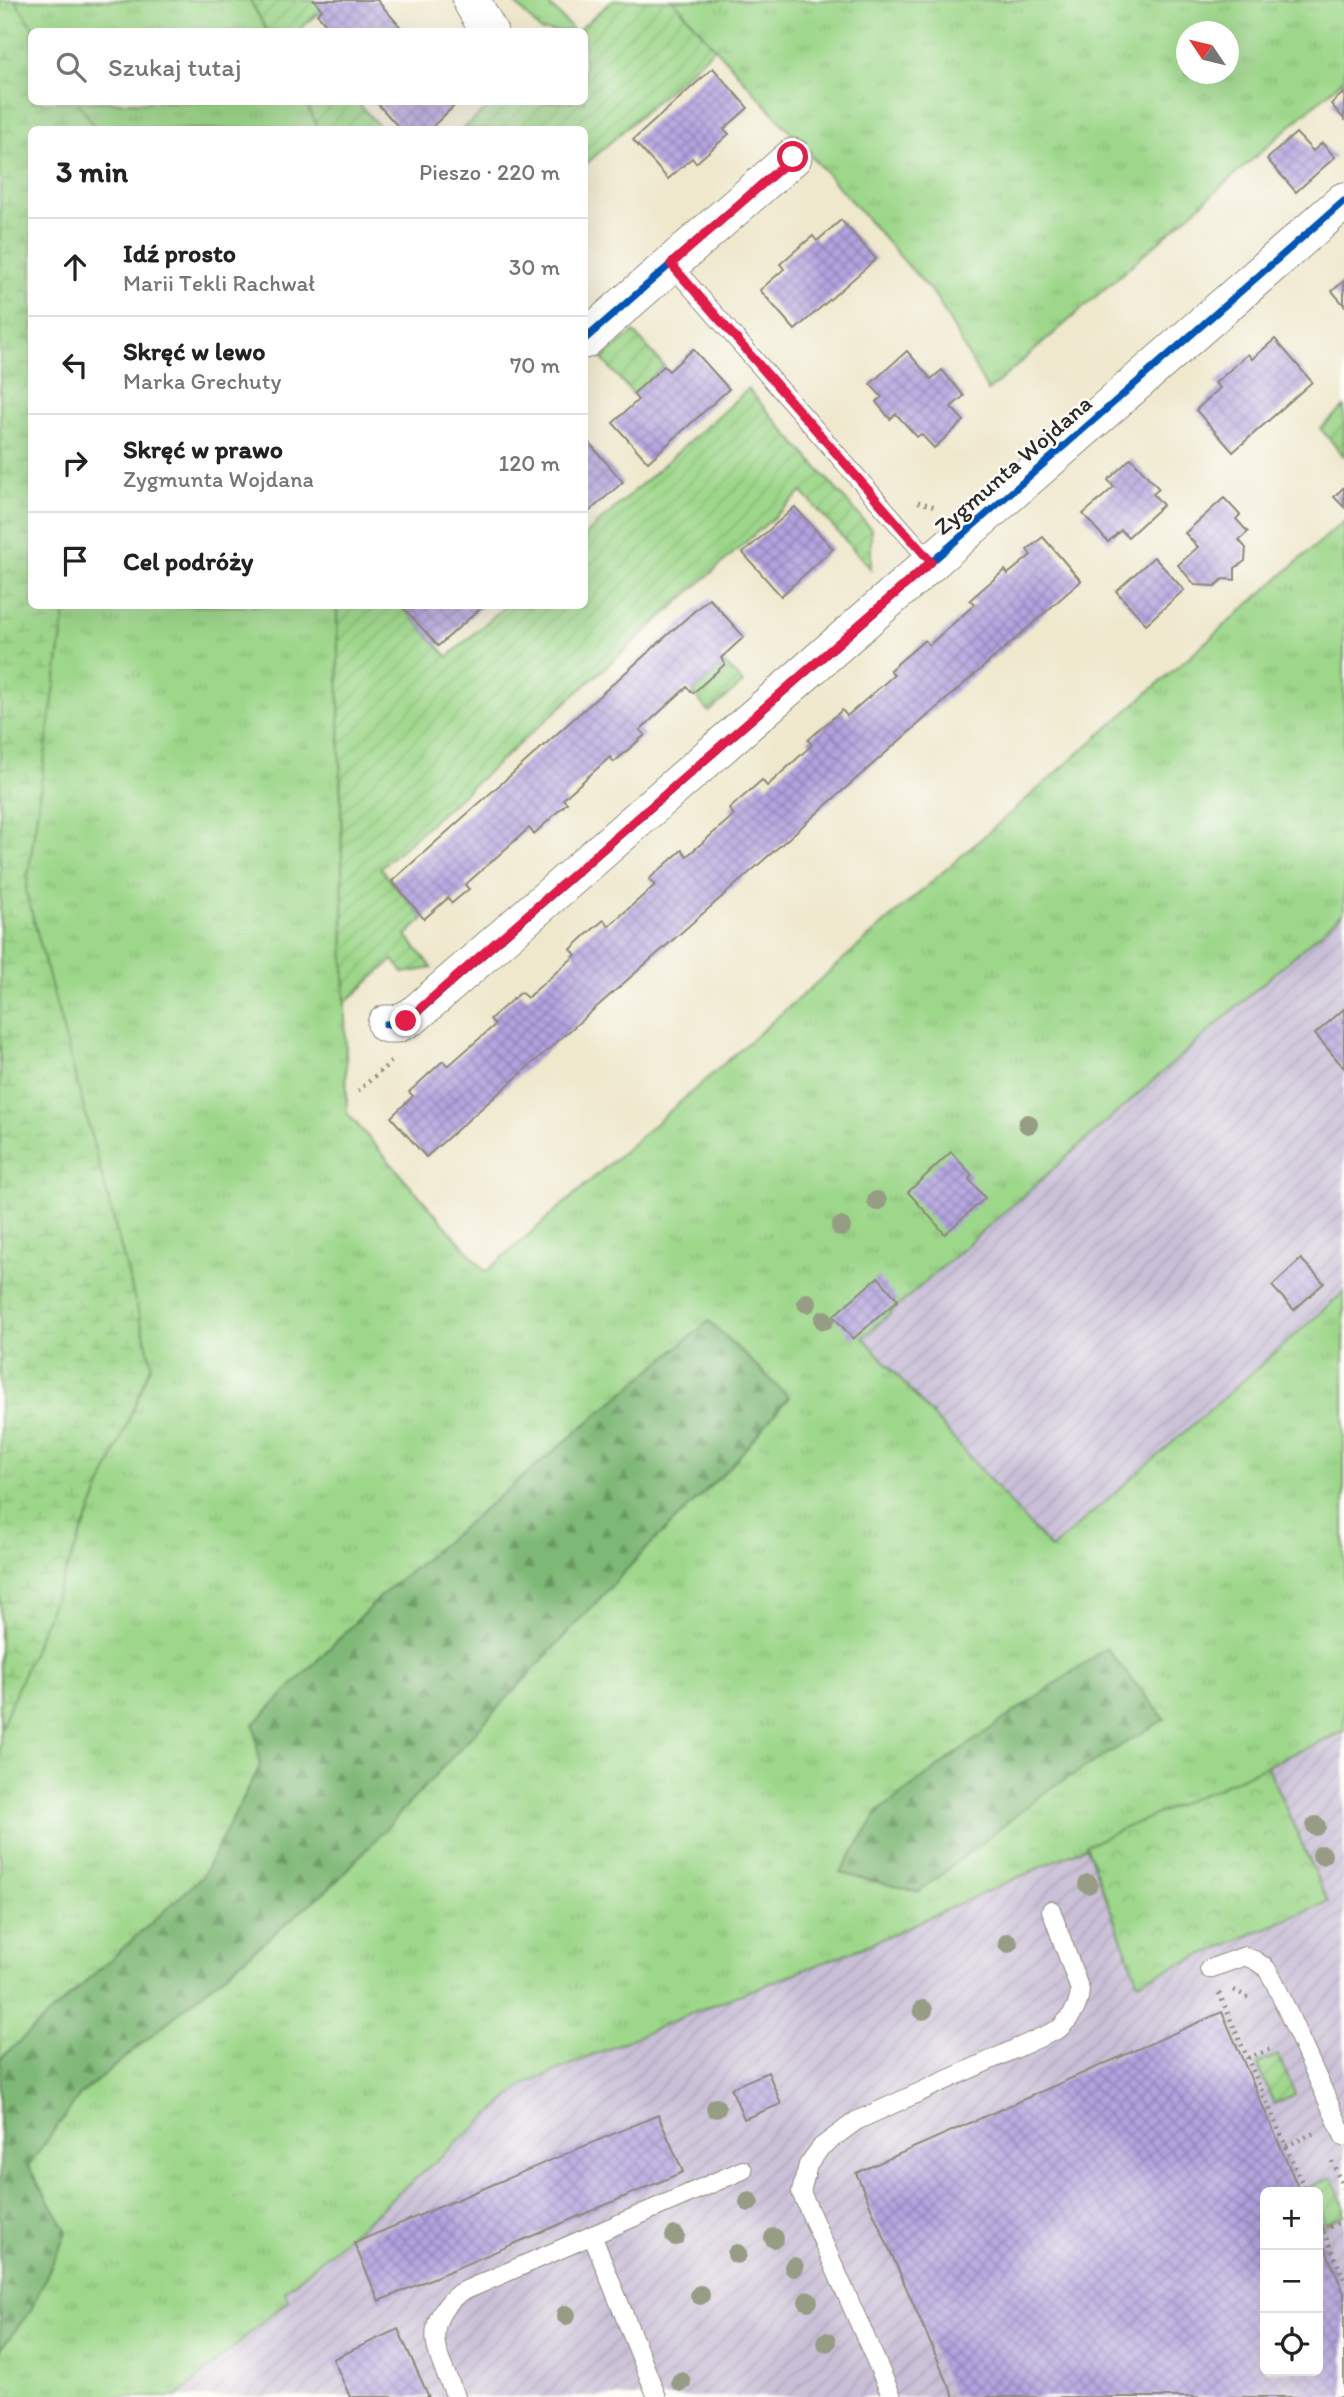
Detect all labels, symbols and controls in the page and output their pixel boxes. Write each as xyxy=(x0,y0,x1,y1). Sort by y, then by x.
north arrow xyxy=(1176,21,1239,84)
search box xyxy=(28,28,588,105)
icon: search xyxy=(52,48,90,86)
text: Szukaj tutaj xyxy=(108,51,241,83)
route start xyxy=(777,141,808,172)
text: 3 min xyxy=(56,153,128,190)
text: Pieszo · 220 m xyxy=(419,158,560,186)
text: Idź prosto xyxy=(123,237,236,269)
icon: ahead xyxy=(56,248,94,286)
text: 30 m xyxy=(509,253,560,281)
text: Marii Tekli Rachwał xyxy=(123,269,315,297)
text: Skręć w lewo xyxy=(123,335,266,367)
icon: left xyxy=(56,346,94,384)
text: 70 m xyxy=(510,351,560,379)
text: Marka Grechuty xyxy=(123,367,281,395)
street label: Zygmunta Wojdana xyxy=(928,388,1097,541)
text: Skręć w prawo xyxy=(123,433,283,465)
icon: right xyxy=(56,444,94,482)
text: 120 m xyxy=(499,449,560,477)
text: Zygmunta Wojdana xyxy=(123,465,314,493)
icon: arrive xyxy=(56,542,94,580)
text: Cel podróży xyxy=(123,545,253,577)
route end xyxy=(390,1005,421,1036)
map controls xyxy=(1260,2187,1323,2376)
button: + xyxy=(1260,2187,1323,2250)
button: − xyxy=(1260,2250,1323,2313)
button: locate xyxy=(1260,2313,1323,2376)

